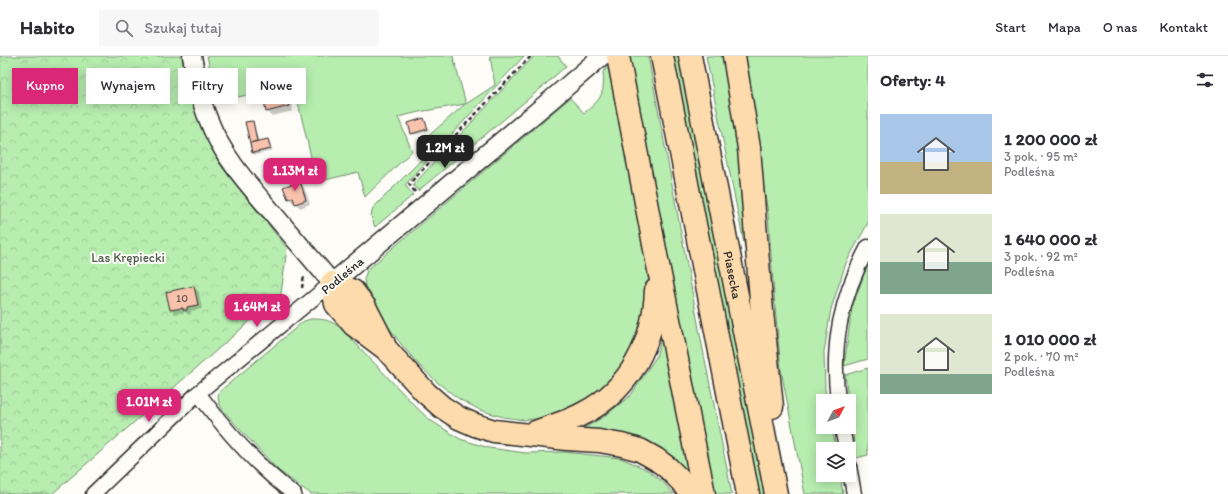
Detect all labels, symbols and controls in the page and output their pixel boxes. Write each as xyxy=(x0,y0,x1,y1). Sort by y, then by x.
search box xyxy=(99,10,379,46)
text: Habito xyxy=(20,16,75,39)
icon: search xyxy=(113,17,135,39)
text: Szukaj tutaj xyxy=(145,19,221,37)
text: Start xyxy=(995,19,1026,36)
text: Mapa xyxy=(1048,19,1081,36)
text: O nas xyxy=(1103,19,1137,36)
text: Kontakt xyxy=(1159,19,1208,36)
chip: Kupno xyxy=(12,68,78,104)
chip: Wynajem xyxy=(86,68,170,104)
chip: Filtry xyxy=(178,68,238,104)
chip: Nowe xyxy=(246,68,306,104)
icon: filters xyxy=(1194,69,1216,91)
text: Oferty: 4 xyxy=(880,70,945,90)
text: 1 200 000 zł xyxy=(1004,129,1097,149)
icon: home xyxy=(912,130,960,178)
pin: 1.2M zł xyxy=(408,135,482,169)
text: 1.2M zł xyxy=(426,140,464,155)
text: 3 pok. · 95 m² xyxy=(1004,149,1078,164)
pin: 1.13M zł xyxy=(254,158,336,192)
text: 1.13M zł xyxy=(272,163,318,178)
text: Podleśna xyxy=(1004,164,1055,179)
text: 1 640 000 zł xyxy=(1004,229,1097,249)
icon: home xyxy=(912,230,960,278)
text: 3 pok. · 92 m² xyxy=(1004,249,1078,264)
park label: Las Krępiecki xyxy=(91,250,165,265)
street label: Piasecka xyxy=(720,250,745,300)
street label: Podleśna xyxy=(318,253,367,297)
text: Podleśna xyxy=(1004,264,1055,279)
house number: 10 xyxy=(176,292,188,305)
pin: 1.64M zł xyxy=(216,294,298,328)
text: 1.64M zł xyxy=(234,299,280,314)
text: 1 010 000 zł xyxy=(1004,329,1096,349)
icon: home xyxy=(912,330,960,378)
text: 2 pok. · 70 m² xyxy=(1004,349,1078,364)
text: Podleśna xyxy=(1004,364,1055,379)
pin: 1.01M zł xyxy=(108,389,190,423)
text: 1.01M zł xyxy=(126,394,172,409)
north arrow xyxy=(816,394,856,434)
map controls xyxy=(816,394,856,482)
button: layers xyxy=(816,442,856,482)

